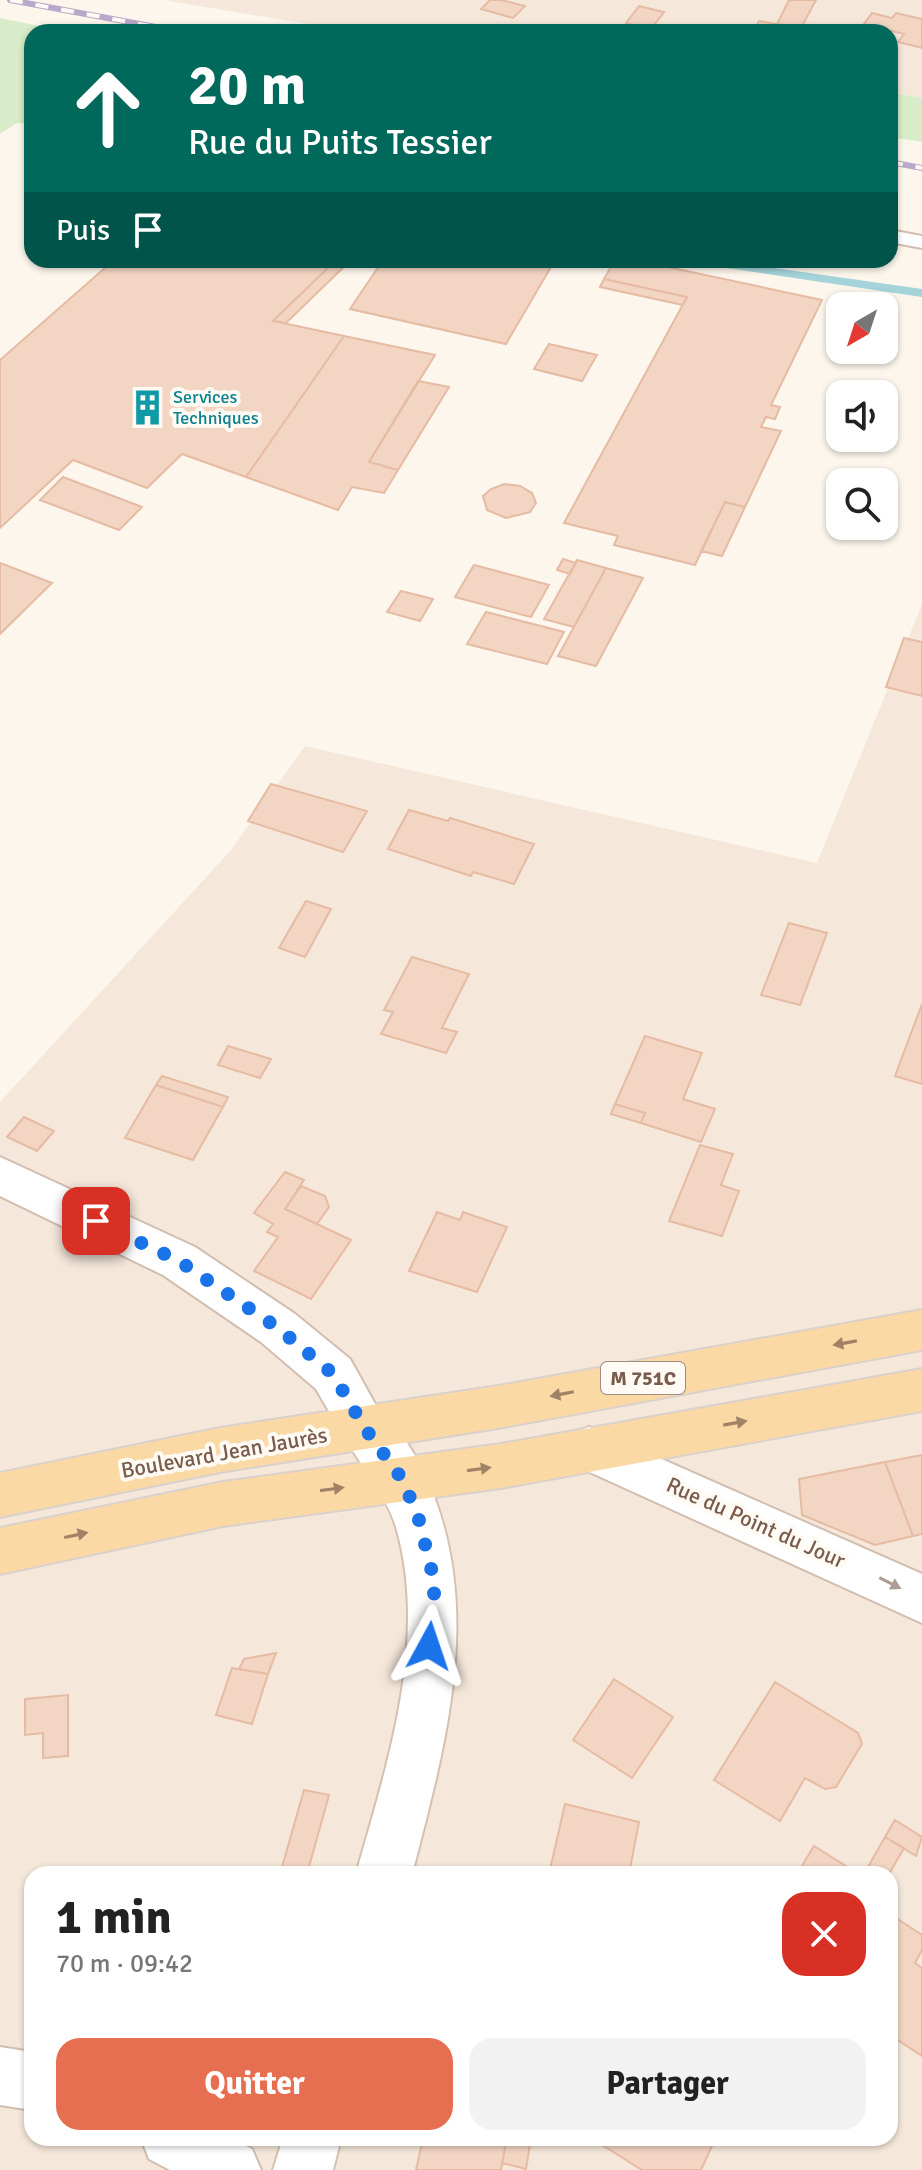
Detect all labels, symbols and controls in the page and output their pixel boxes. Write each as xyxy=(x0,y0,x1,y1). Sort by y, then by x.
text: 20 m xyxy=(188,51,306,120)
icon: ahead xyxy=(56,56,160,160)
text: Rue du Puits Tessier xyxy=(188,120,492,165)
icon: arrive xyxy=(126,208,170,252)
text: Puis xyxy=(56,212,110,249)
north arrow xyxy=(826,292,898,364)
map controls xyxy=(826,292,898,540)
button: sound xyxy=(826,380,898,452)
place label: Services Techniques xyxy=(173,386,259,429)
building icon: Services Techniques xyxy=(128,388,166,426)
button: search xyxy=(826,468,898,540)
pin xyxy=(62,1187,130,1255)
icon: arrive xyxy=(74,1199,118,1243)
one-way arrow xyxy=(832,1338,857,1350)
road number: M 751C xyxy=(601,1362,685,1394)
one-way arrow xyxy=(549,1388,574,1400)
one-way arrow xyxy=(723,1416,748,1429)
street label: Boulevard Jean Jaurès xyxy=(119,1421,329,1484)
one-way arrow xyxy=(467,1462,492,1475)
street label: Rue du Point du Jour xyxy=(662,1471,849,1574)
one-way arrow xyxy=(320,1482,345,1495)
one-way arrow xyxy=(64,1528,89,1541)
one-way arrow xyxy=(879,1576,902,1590)
position arrow xyxy=(387,1604,471,1688)
text: 1 min xyxy=(56,1888,172,1947)
button: close xyxy=(782,1892,866,1976)
text: 70 m · 09:42 xyxy=(56,1948,193,1980)
button: Quitter xyxy=(56,2038,453,2130)
button: Partager xyxy=(469,2038,866,2130)

